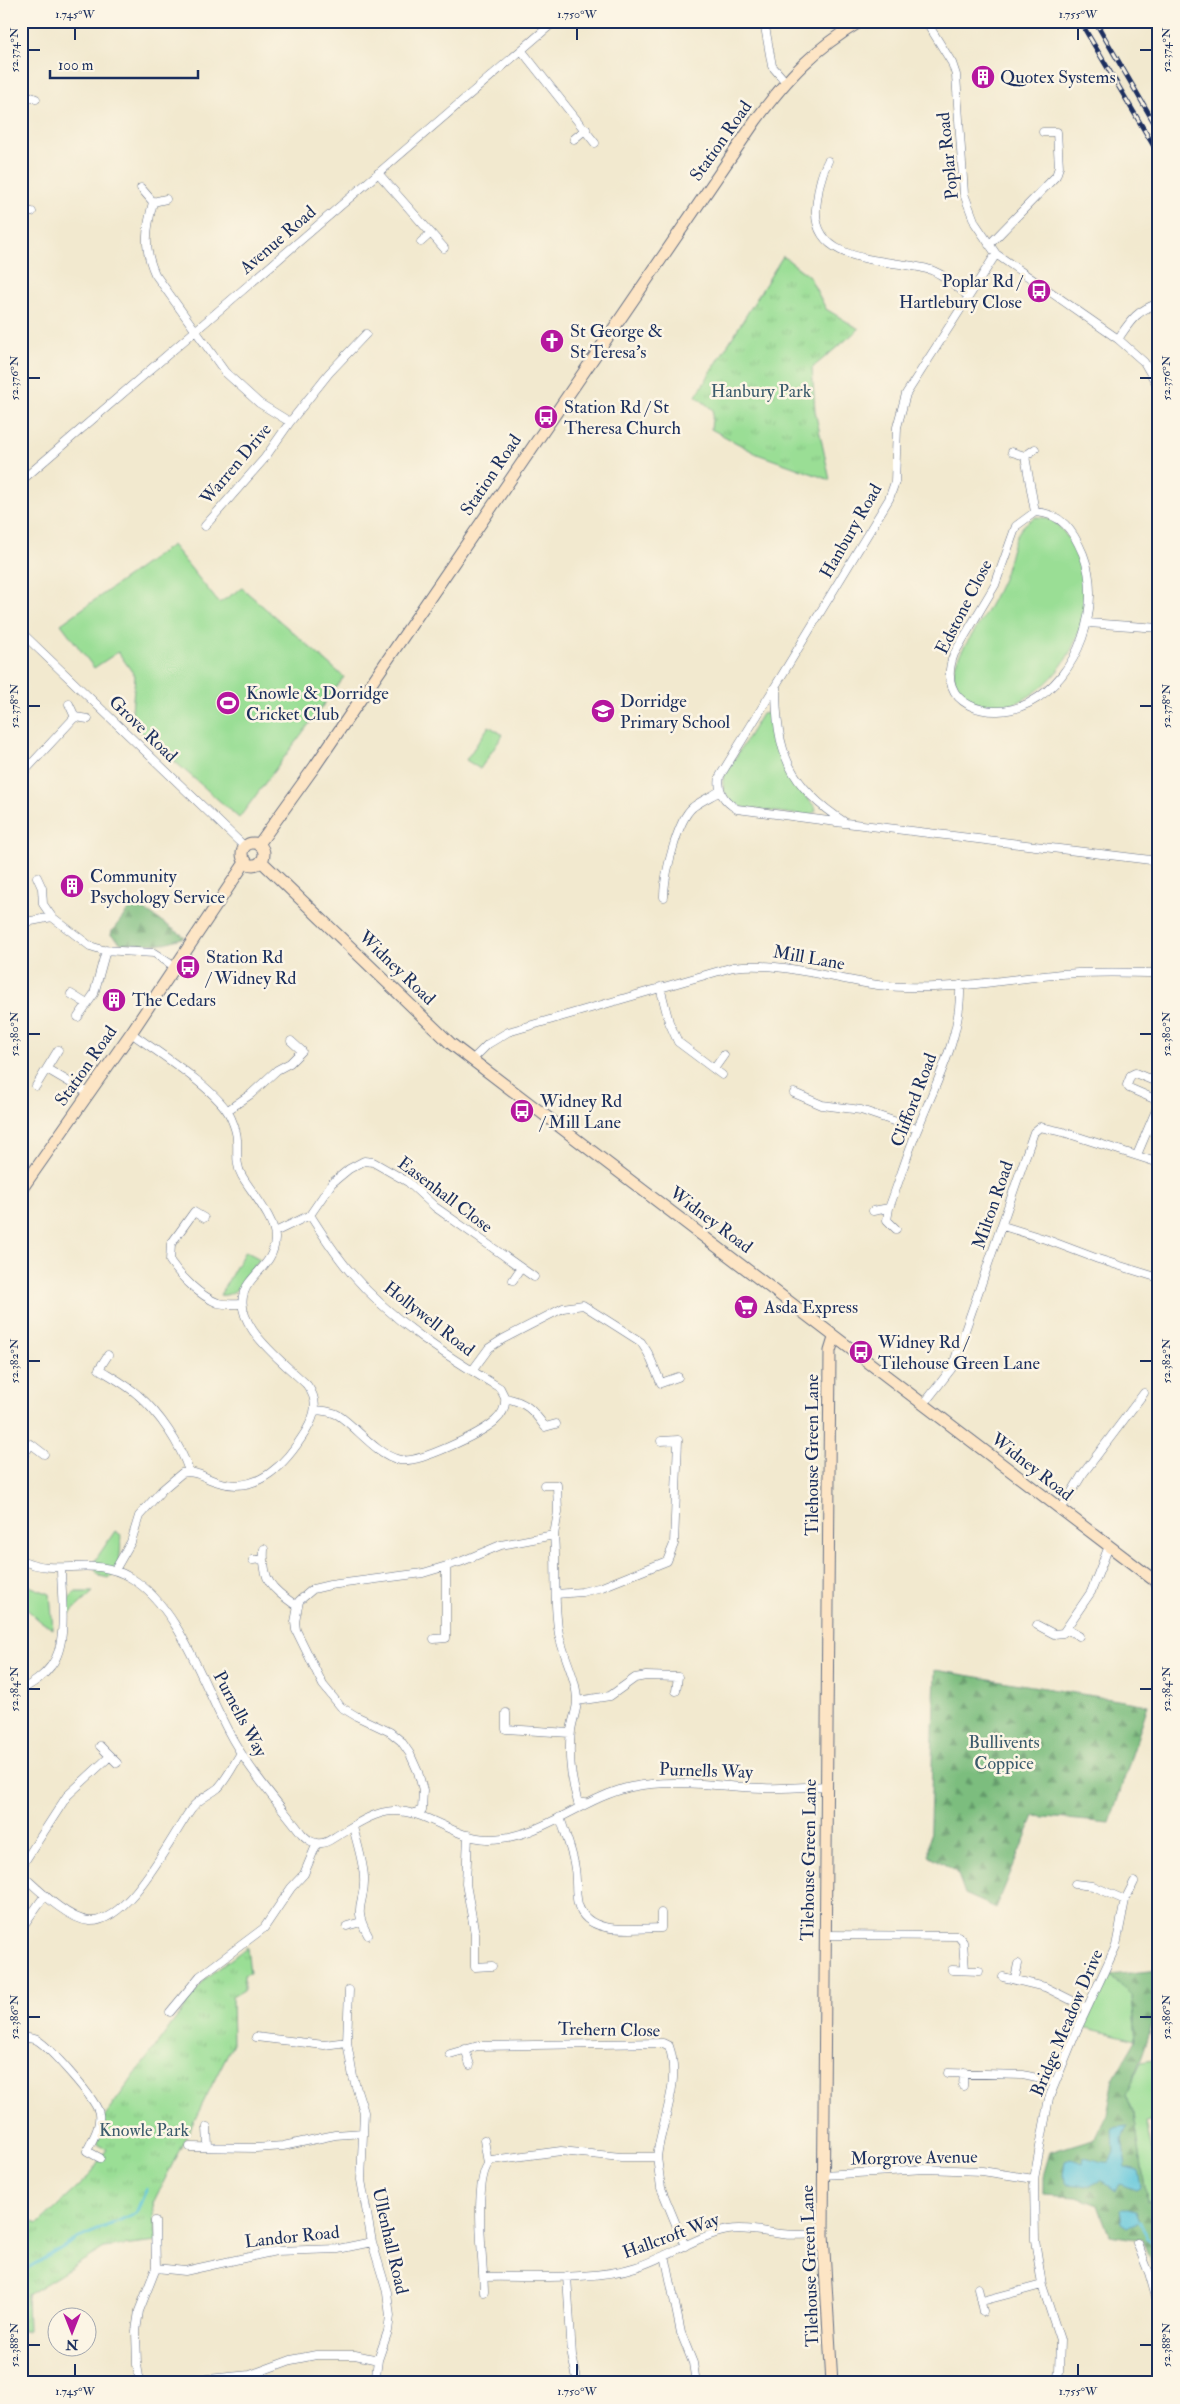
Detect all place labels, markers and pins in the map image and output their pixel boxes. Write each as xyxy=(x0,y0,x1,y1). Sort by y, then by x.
building icon: Quotex Systems xyxy=(970,64,996,90)
place label: Quotex Systems xyxy=(1000,66,1116,89)
place label: Poplar Rd / Hartlebury Close xyxy=(899,270,1024,314)
bus stop icon: Poplar Rd / Hartlebury Close xyxy=(1026,278,1052,304)
place label: St George & St Teresa's xyxy=(570,320,663,364)
church icon: St George & St Teresa's xyxy=(539,328,565,354)
place label: Station Rd / St Theresa Church xyxy=(564,396,682,440)
bus stop icon: Station Rd / St Theresa Church xyxy=(533,404,559,430)
place label: Knowle & Dorridge Cricket Club xyxy=(246,682,389,726)
sports icon: Knowle & Dorridge Cricket Club xyxy=(215,690,241,716)
place label: Dorridge Primary School xyxy=(620,690,731,734)
school or university icon: Dorridge Primary School xyxy=(590,698,616,724)
place label: Community Psychology Service xyxy=(90,865,225,909)
building icon: Community Psychology Service xyxy=(59,873,85,899)
place label: Station Rd / Widney Rd xyxy=(204,946,297,990)
bus stop icon: Station Rd / Widney Rd xyxy=(175,954,201,980)
building icon: The Cedars xyxy=(101,987,127,1013)
place label: The Cedars xyxy=(132,989,216,1012)
place label: Widney Rd / Mill Lane xyxy=(538,1090,622,1134)
bus stop icon: Widney Rd / Mill Lane xyxy=(509,1098,535,1124)
supermarket icon: Asda Express xyxy=(733,1294,759,1320)
place label: Asda Express xyxy=(763,1296,858,1319)
place label: Widney Rd / Tilehouse Green Lane xyxy=(877,1331,1041,1375)
bus stop icon: Widney Rd / Tilehouse Green Lane xyxy=(848,1339,874,1365)

